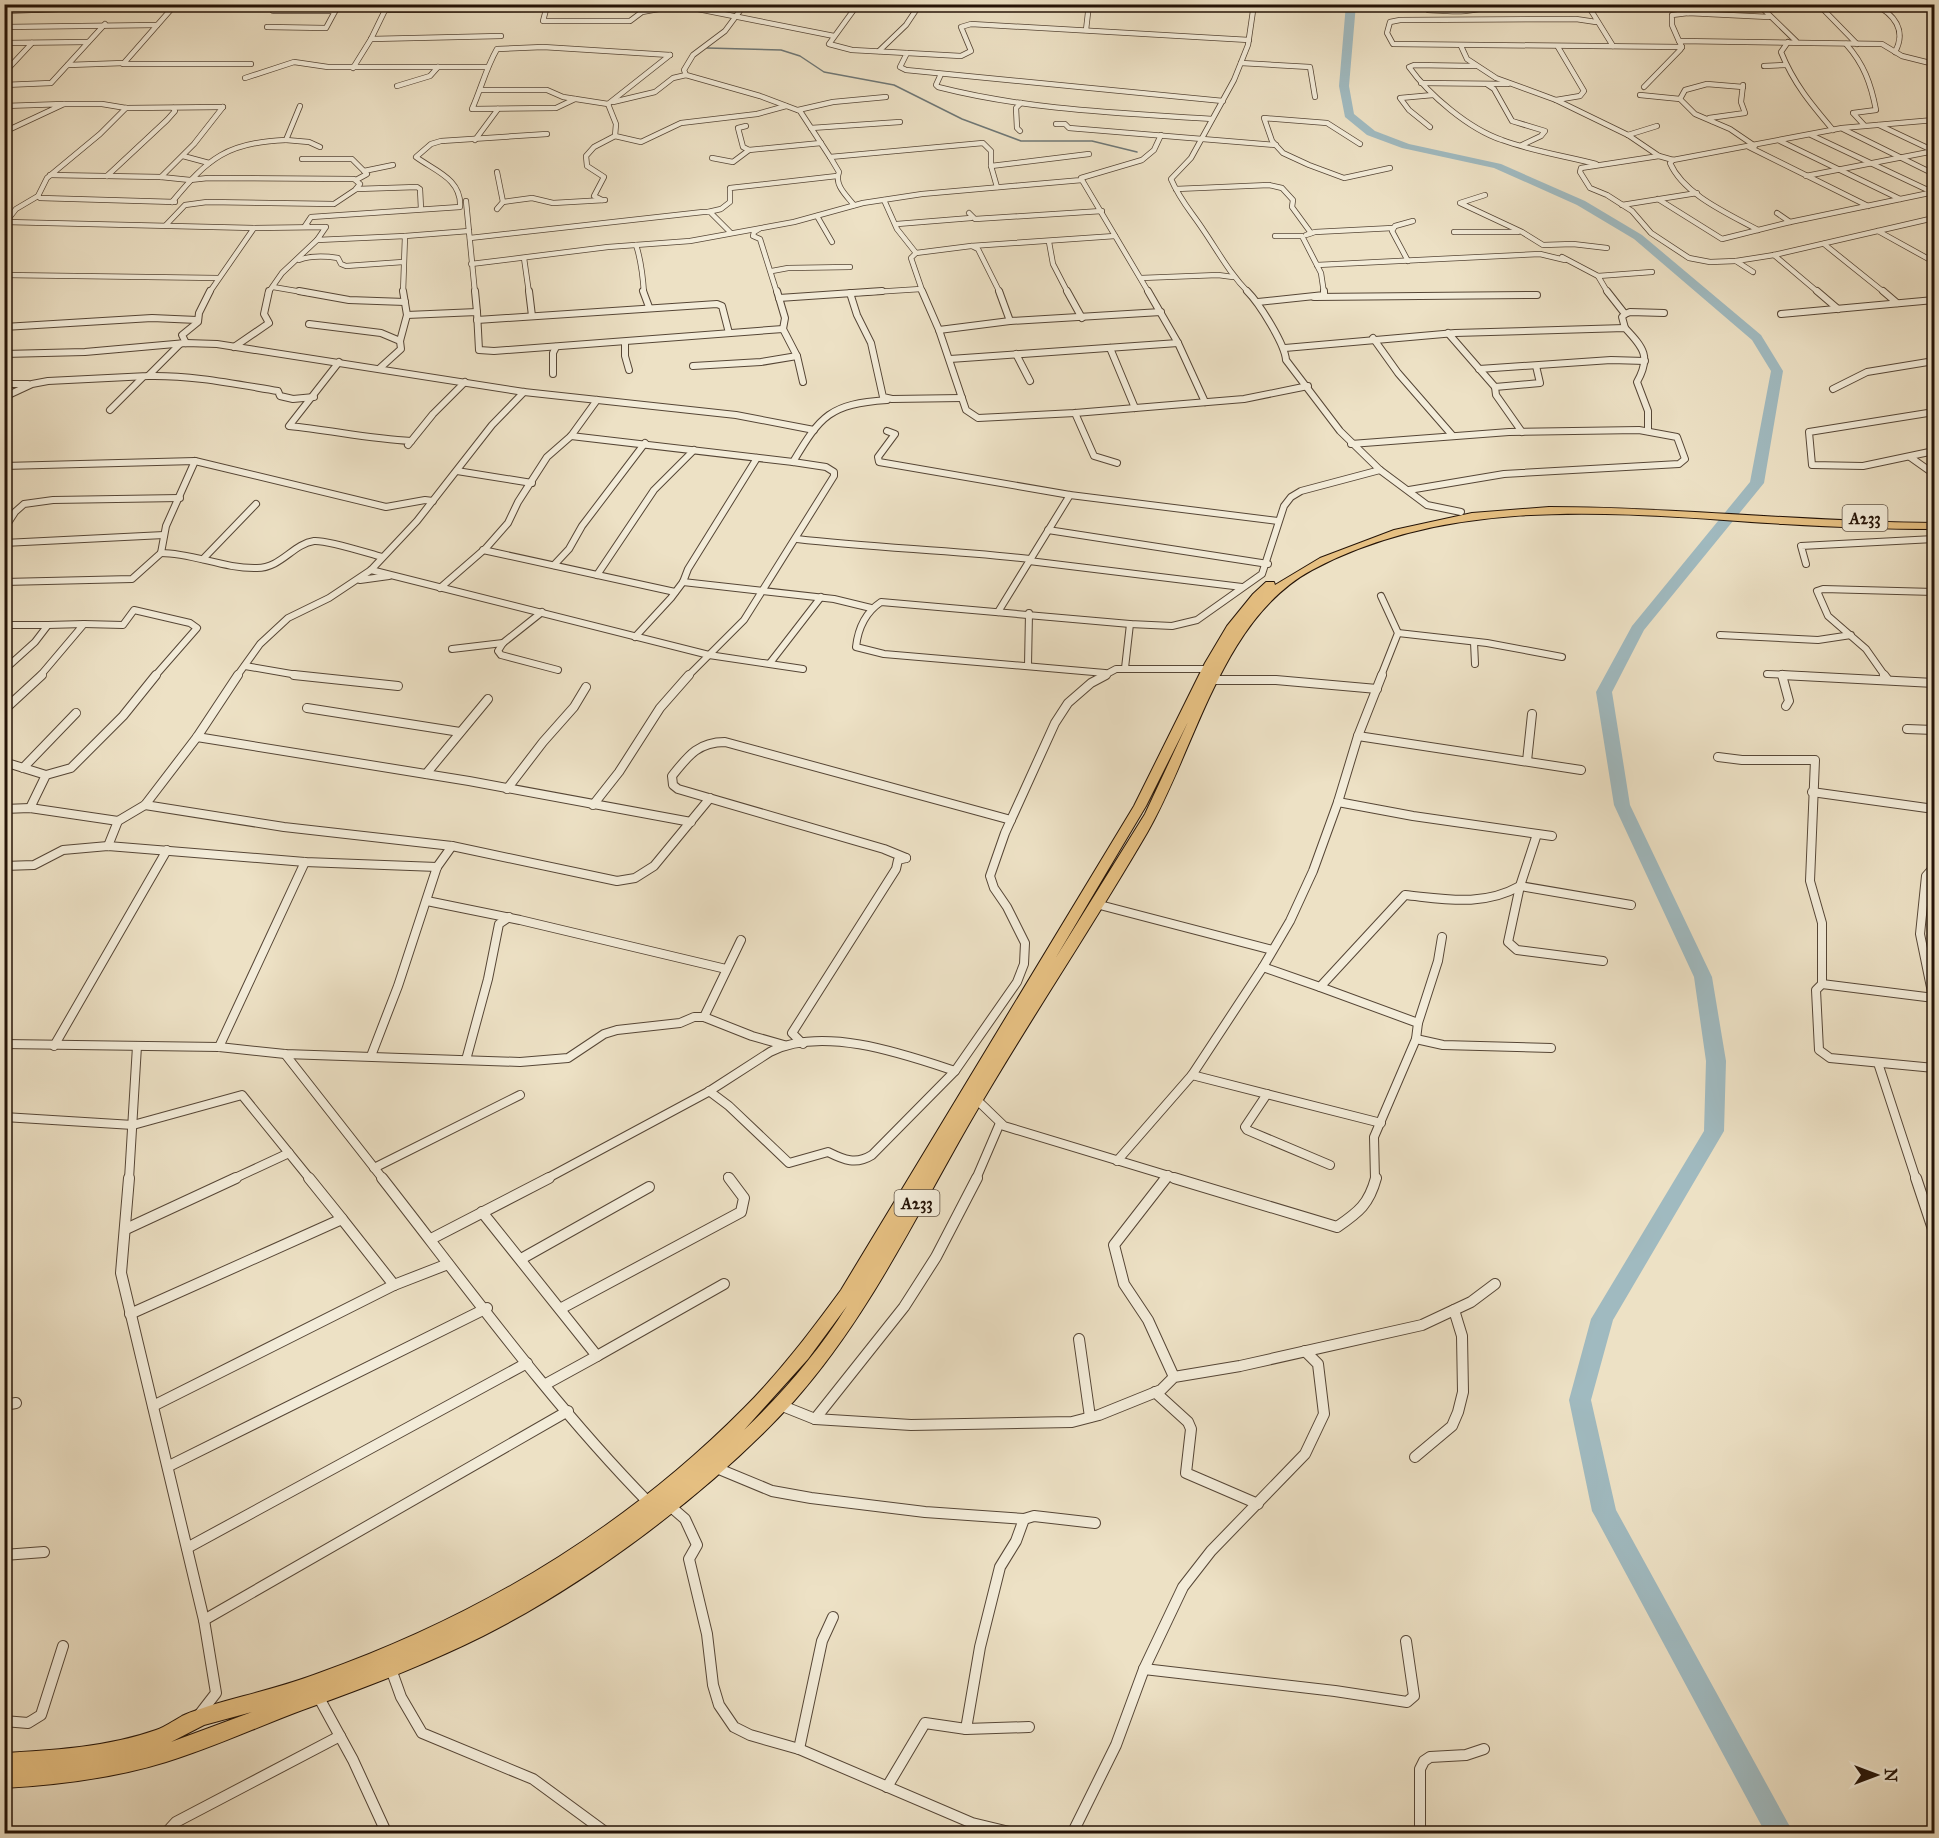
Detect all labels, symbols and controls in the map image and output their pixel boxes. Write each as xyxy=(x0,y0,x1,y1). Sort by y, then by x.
road number: A233 xyxy=(1842,505,1888,531)
road number: A233 xyxy=(894,1190,940,1216)
north arrow xyxy=(1846,1745,1906,1805)
text: N xyxy=(1881,1768,1900,1782)

